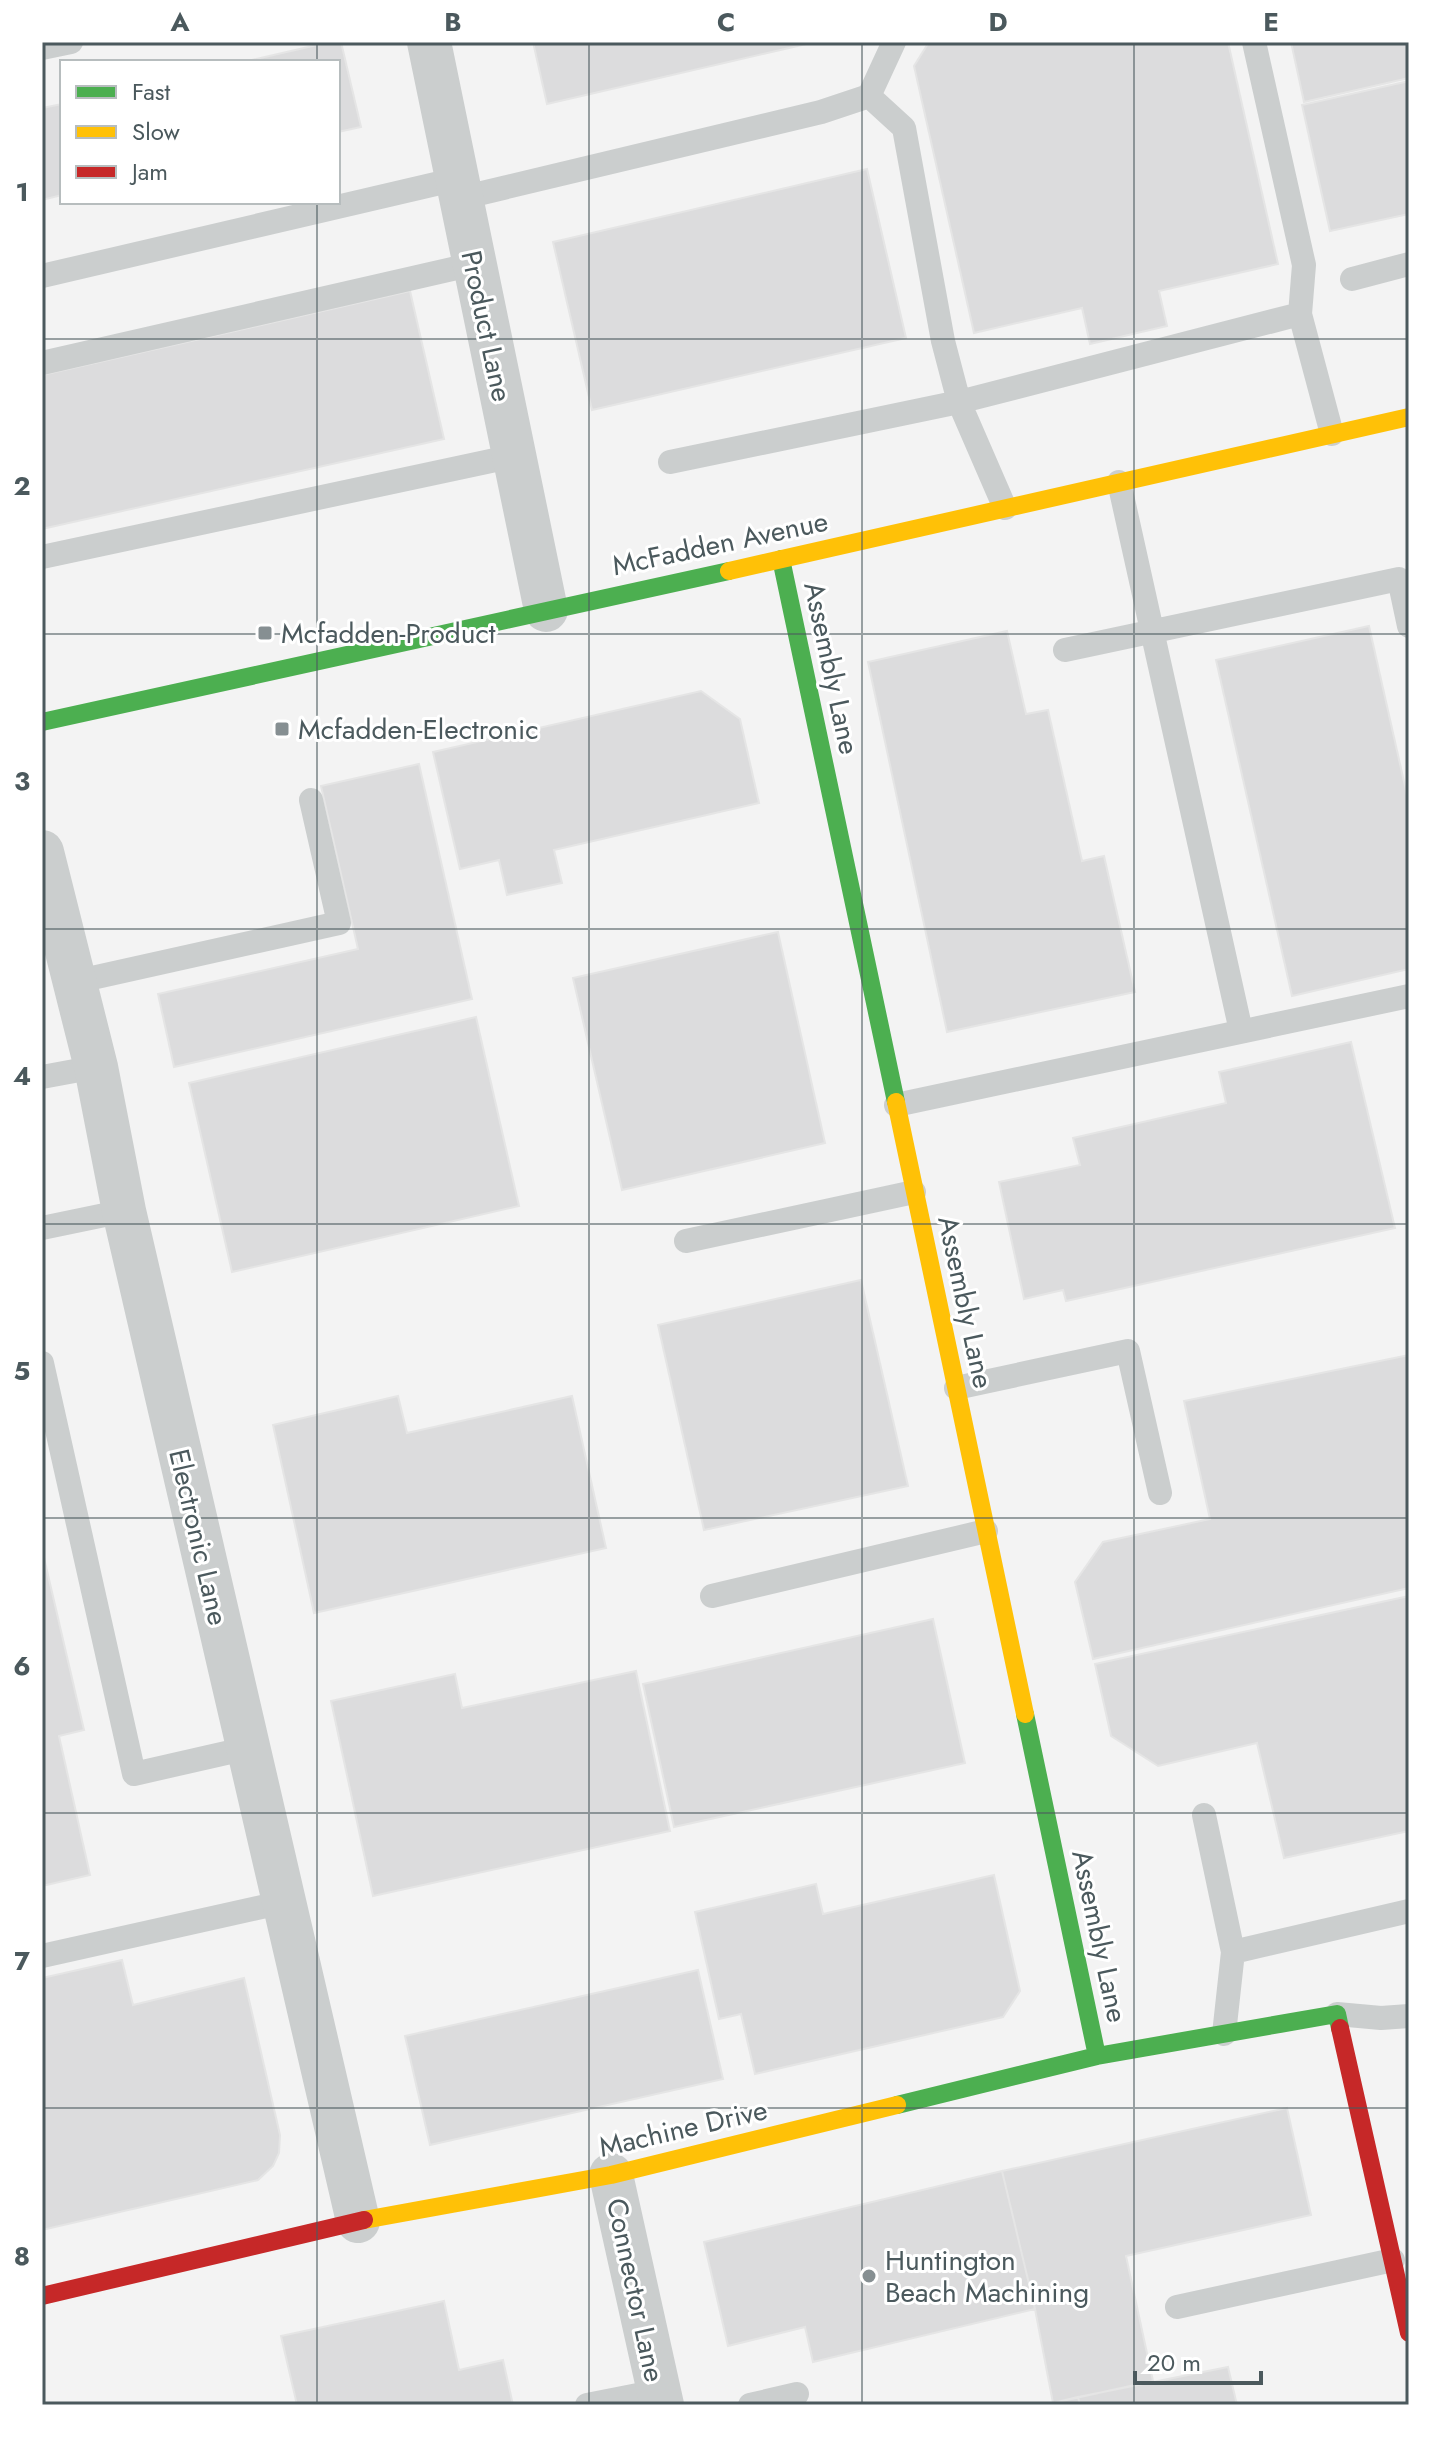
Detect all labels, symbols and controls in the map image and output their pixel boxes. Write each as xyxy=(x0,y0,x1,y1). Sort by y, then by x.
text: A xyxy=(169,3,190,41)
text: B xyxy=(444,3,462,41)
text: C xyxy=(717,3,735,41)
text: D xyxy=(988,3,1008,41)
text: E xyxy=(1263,3,1279,41)
legend xyxy=(60,60,340,204)
text: Fast xyxy=(132,74,170,109)
text: Slow xyxy=(132,114,180,149)
text: Jam xyxy=(129,154,168,189)
text: 1 xyxy=(15,173,29,211)
street label: Product Lane xyxy=(450,247,523,405)
text: 2 xyxy=(13,467,31,505)
street label: McFadden Avenue xyxy=(609,501,832,586)
street label: Assembly Lane xyxy=(793,578,870,758)
place label: Mcfadden-Product xyxy=(281,613,496,654)
marker: Mcfadden-Product xyxy=(256,624,274,642)
place label: Mcfadden-Electronic xyxy=(298,709,539,750)
marker: Mcfadden-Electronic xyxy=(273,720,291,738)
text: 3 xyxy=(14,762,30,800)
text: 4 xyxy=(13,1057,31,1095)
street label: Assembly Lane xyxy=(927,1212,1004,1392)
text: 5 xyxy=(14,1352,30,1390)
street label: Electronic Lane xyxy=(158,1445,239,1629)
text: 6 xyxy=(13,1647,31,1685)
street label: Assembly Lane xyxy=(1061,1846,1138,2026)
text: 7 xyxy=(14,1942,30,1980)
street label: Machine Drive xyxy=(595,2089,771,2168)
street label: Connector Lane xyxy=(596,2194,675,2386)
text: 8 xyxy=(14,2237,30,2275)
place label: Huntington Beach Machining xyxy=(885,2240,1089,2313)
marker: Huntington Beach Machining xyxy=(860,2267,878,2285)
scale bar xyxy=(1135,2335,1261,2385)
text: 20 m xyxy=(1147,2345,1201,2380)

